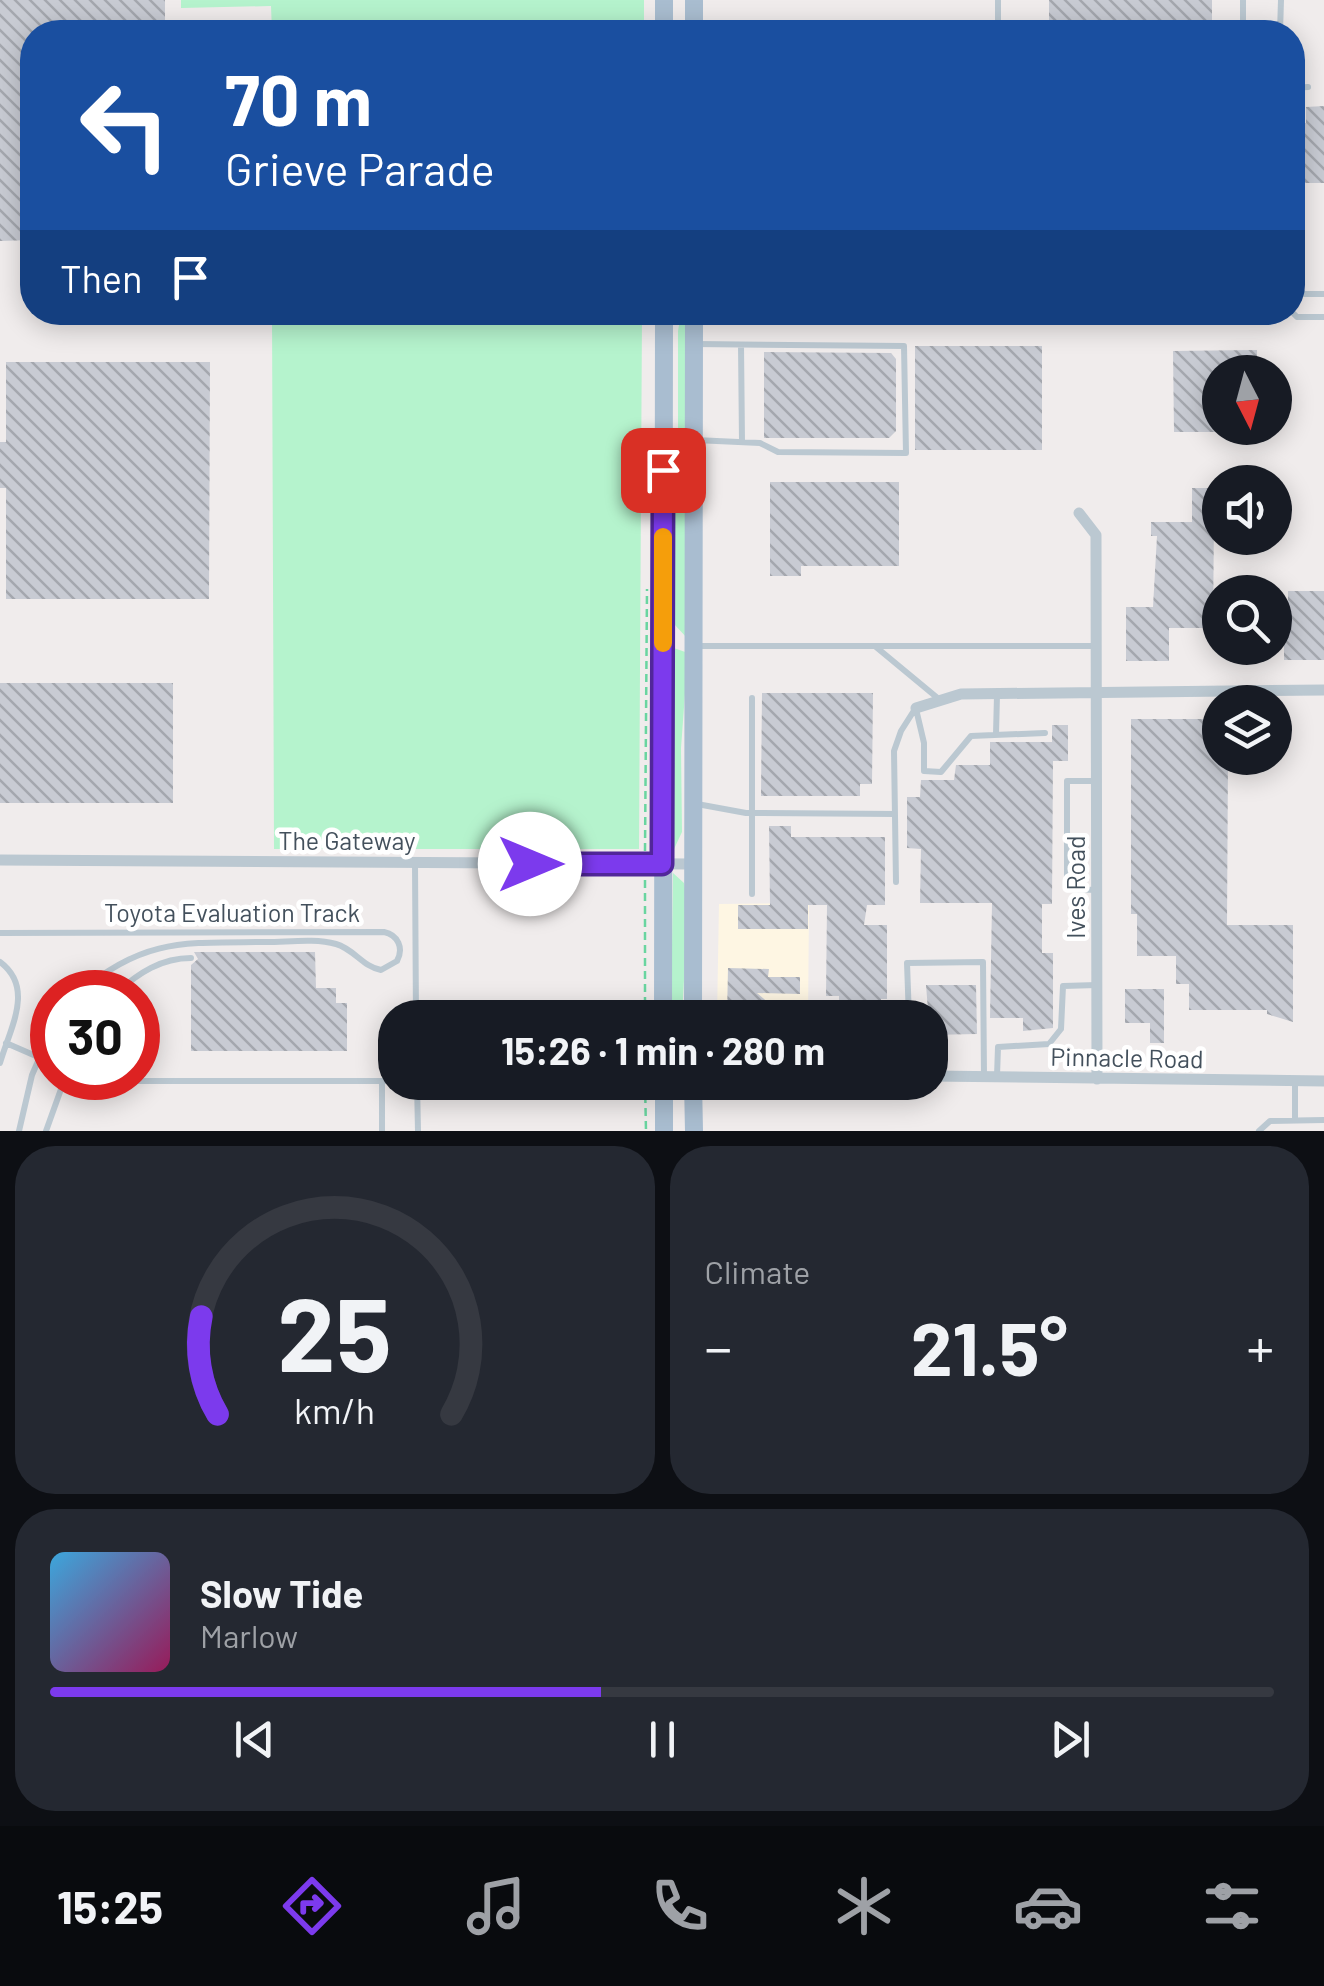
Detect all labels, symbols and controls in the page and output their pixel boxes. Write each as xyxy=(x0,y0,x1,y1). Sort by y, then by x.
text: 70 m xyxy=(225,56,372,140)
icon: left xyxy=(60,60,190,190)
text: Grieve Parade xyxy=(225,141,495,195)
icon: arrive xyxy=(163,250,218,305)
text: Then xyxy=(60,255,143,301)
north arrow xyxy=(1202,355,1292,445)
map controls xyxy=(1202,355,1292,775)
pin xyxy=(621,428,706,513)
icon: arrive xyxy=(636,443,691,498)
button: sound xyxy=(1202,465,1292,555)
button: search xyxy=(1202,575,1292,665)
button: layers xyxy=(1202,685,1292,775)
position arrow xyxy=(478,812,582,916)
street label: The Gateway xyxy=(278,825,416,855)
street label: Ives Road xyxy=(1060,835,1090,939)
street label: Toyota Evaluation Track xyxy=(104,897,360,927)
speed limit sign: 30 xyxy=(30,970,160,1100)
text: 15:26 · 1 min · 280 m xyxy=(501,1027,825,1073)
street label: Pinnacle Road xyxy=(1050,1041,1204,1073)
text: Climate xyxy=(705,1252,810,1290)
text: 25 xyxy=(278,1268,392,1393)
text: 21.5° xyxy=(911,1301,1068,1391)
text: − xyxy=(705,1313,732,1379)
text: + xyxy=(1246,1313,1274,1379)
text: km/h xyxy=(294,1388,375,1431)
text: Slow Tide xyxy=(200,1570,363,1616)
text: Marlow xyxy=(200,1616,298,1654)
icon: previous xyxy=(227,1712,282,1767)
icon: pause xyxy=(635,1712,690,1767)
icon: next xyxy=(1043,1712,1098,1767)
icon: directions xyxy=(277,1871,347,1941)
icon: music xyxy=(461,1871,531,1941)
icon: phone xyxy=(645,1871,715,1941)
icon: climate xyxy=(829,1871,899,1941)
icon: car xyxy=(1013,1871,1083,1941)
icon: filters xyxy=(1197,1871,1267,1941)
text: 15:25 xyxy=(57,1879,163,1933)

